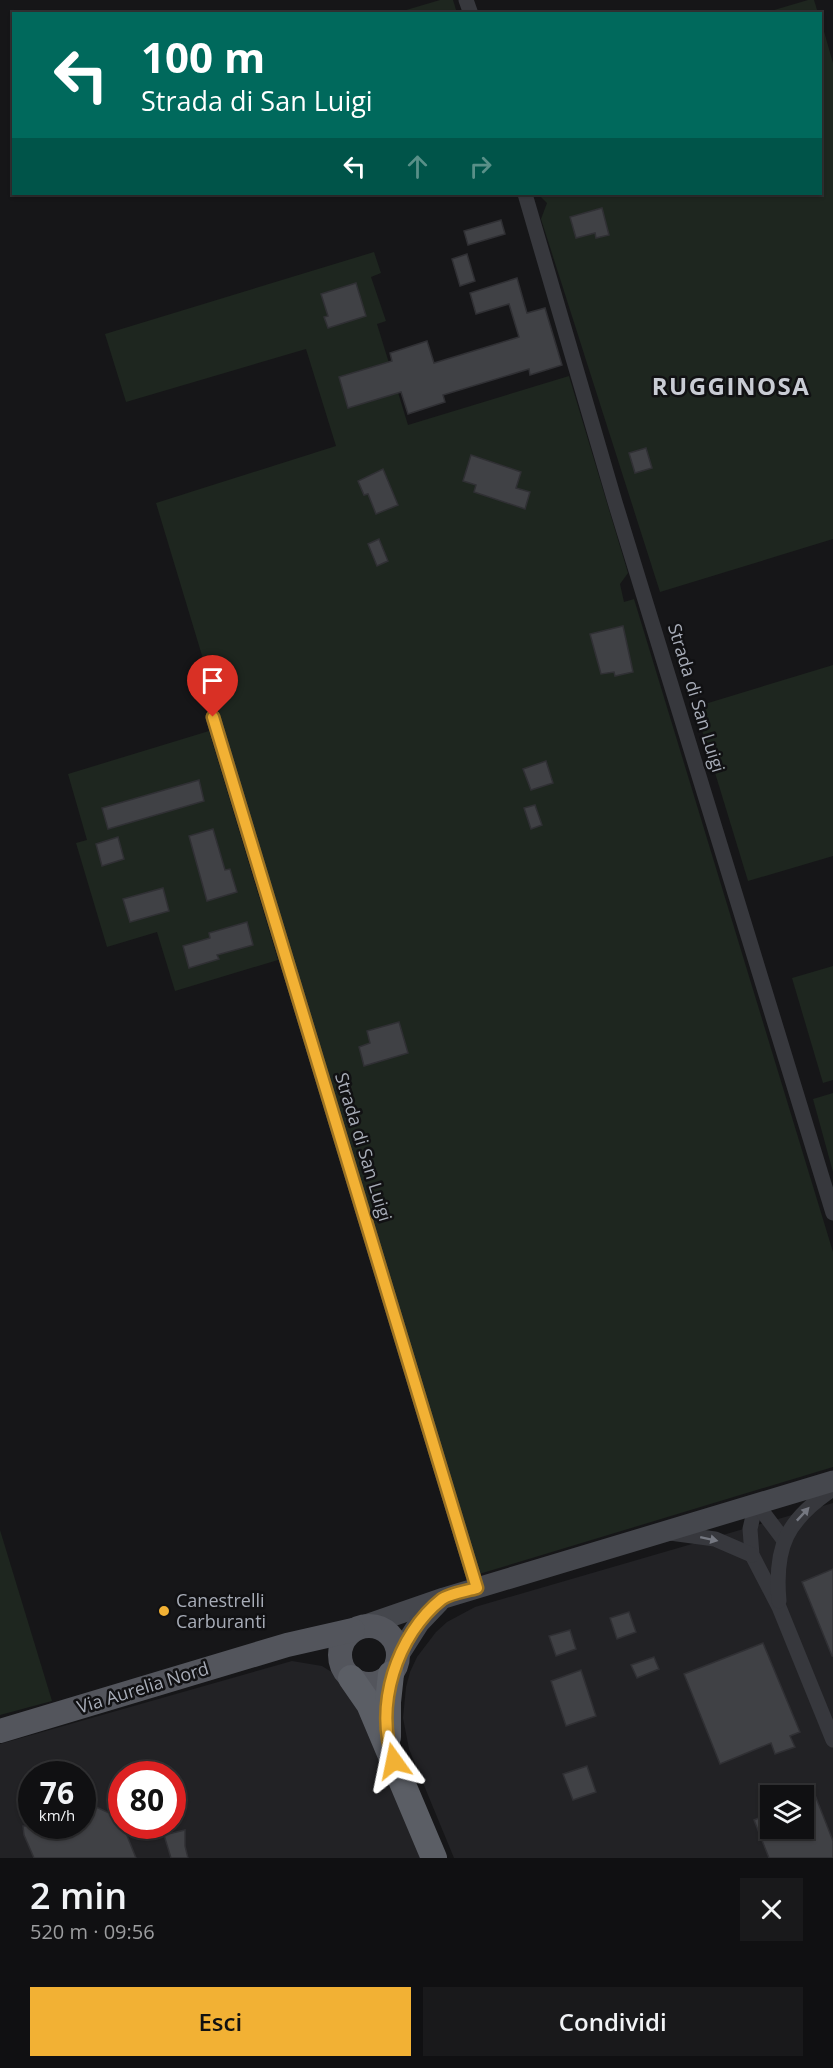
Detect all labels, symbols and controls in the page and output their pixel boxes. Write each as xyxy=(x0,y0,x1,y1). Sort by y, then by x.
text: 100 m xyxy=(141,28,265,85)
icon: left xyxy=(42,36,120,114)
text: Strada di San Luigi xyxy=(141,82,373,119)
icon: left xyxy=(338,150,371,183)
icon: ahead xyxy=(401,150,434,183)
icon: right xyxy=(464,150,497,183)
district label: RUGGINOSA xyxy=(652,369,810,402)
street label: Strada di San Luigi xyxy=(663,620,731,775)
pin xyxy=(187,655,238,717)
icon: arrive xyxy=(196,664,229,697)
street label: Strada di San Luigi xyxy=(330,1069,398,1224)
one-way arrow xyxy=(795,1507,809,1521)
one-way arrow xyxy=(700,1535,719,1544)
place label: Canestrelli Carburanti xyxy=(176,1588,266,1633)
marker: Canestrelli Carburanti xyxy=(157,1604,171,1618)
street label: Via Aurelia Nord xyxy=(74,1656,211,1718)
position arrow xyxy=(362,1729,426,1793)
speed limit sign: 80 xyxy=(108,1761,186,1839)
text: 76 xyxy=(40,1772,74,1813)
map controls xyxy=(760,1785,814,1839)
button: layers xyxy=(760,1785,814,1839)
text: km/h xyxy=(39,1805,75,1825)
text: 2 min xyxy=(30,1871,127,1920)
button: close xyxy=(740,1878,803,1941)
text: 520 m · 09:56 xyxy=(30,1918,155,1945)
button: Esci xyxy=(30,1987,411,2056)
button: Condividi xyxy=(423,1987,803,2056)

